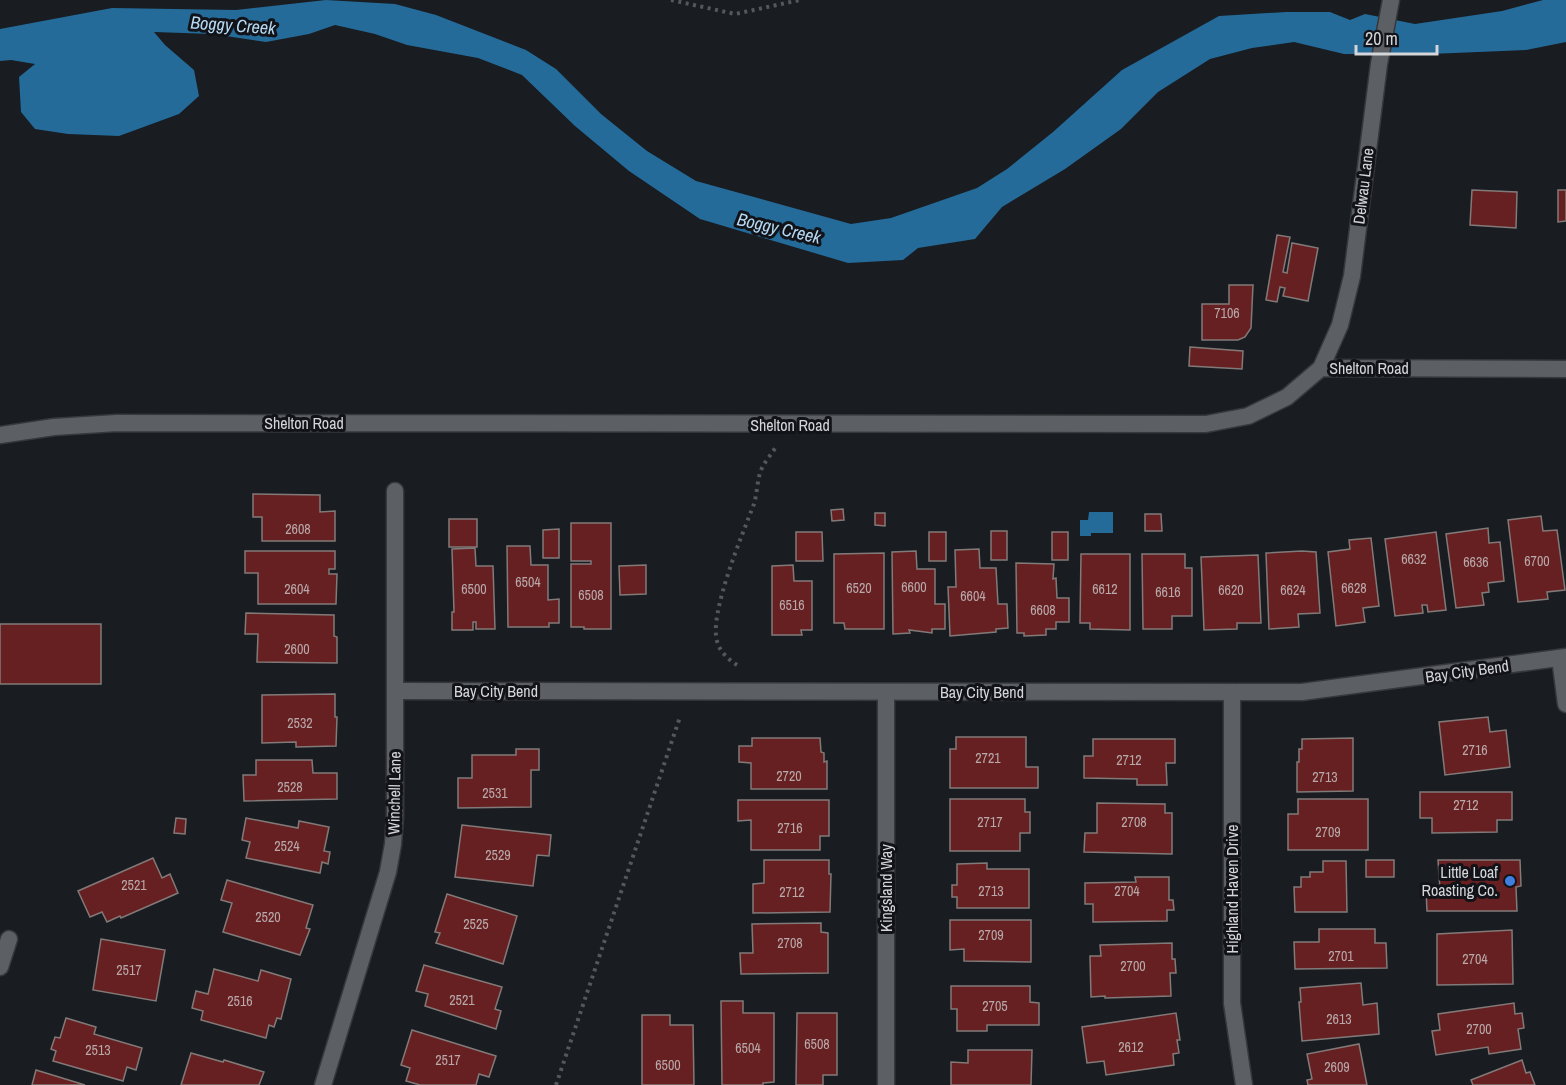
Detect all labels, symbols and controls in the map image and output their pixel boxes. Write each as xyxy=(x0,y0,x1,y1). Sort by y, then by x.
water label: Boggy Creek xyxy=(190,10,277,40)
scale bar xyxy=(1356,18,1437,56)
text: 20 m xyxy=(1365,26,1398,51)
street label: Delwau Lane xyxy=(1347,147,1379,225)
water label: Boggy Creek xyxy=(735,206,824,250)
house number: 7106 xyxy=(1214,304,1240,322)
street label: Shelton Road xyxy=(1329,357,1409,379)
street label: Shelton Road xyxy=(264,412,344,434)
street label: Shelton Road xyxy=(750,414,830,436)
house number: 2608 xyxy=(285,520,311,538)
house number: 6632 xyxy=(1401,550,1427,568)
house number: 6700 xyxy=(1524,552,1550,570)
house number: 6636 xyxy=(1463,553,1489,571)
house number: 6504 xyxy=(515,573,541,591)
house number: 6600 xyxy=(901,578,927,596)
house number: 6520 xyxy=(846,579,872,597)
house number: 6628 xyxy=(1341,579,1367,597)
house number: 2604 xyxy=(284,580,310,598)
house number: 6500 xyxy=(461,580,487,598)
house number: 6612 xyxy=(1092,580,1118,598)
house number: 6620 xyxy=(1218,581,1244,599)
house number: 6624 xyxy=(1280,581,1306,599)
house number: 6616 xyxy=(1155,583,1181,601)
house number: 6508 xyxy=(578,586,604,604)
house number: 6604 xyxy=(960,587,986,605)
house number: 6516 xyxy=(779,596,805,614)
house number: 6608 xyxy=(1030,601,1056,619)
house number: 2600 xyxy=(284,640,310,658)
street label: Bay City Bend xyxy=(1424,654,1510,688)
street label: Bay City Bend xyxy=(454,680,538,702)
street label: Bay City Bend xyxy=(940,681,1024,703)
house number: 2532 xyxy=(287,714,313,732)
house number: 2716 xyxy=(1462,741,1488,759)
house number: 2721 xyxy=(975,749,1001,767)
street label: Winchell Lane xyxy=(382,751,406,835)
house number: 2712 xyxy=(1116,751,1142,769)
house number: 2720 xyxy=(776,767,802,785)
house number: 2713 xyxy=(1312,768,1338,786)
house number: 2528 xyxy=(277,778,303,796)
house number: 2531 xyxy=(482,784,508,802)
house number: 2712 xyxy=(1453,796,1479,814)
house number: 2717 xyxy=(977,813,1003,831)
house number: 2708 xyxy=(1121,813,1147,831)
house number: 2716 xyxy=(777,819,803,837)
house number: 2709 xyxy=(1315,823,1341,841)
street label: Highland Haven Drive xyxy=(1221,824,1243,954)
house number: 2524 xyxy=(274,837,300,855)
street label: Kingsland Way xyxy=(875,844,897,932)
house number: 2529 xyxy=(485,846,511,864)
place label: Little Loaf Roasting Co. xyxy=(1421,861,1498,901)
marker: Little Loaf Roasting Co. xyxy=(1503,874,1517,888)
house number: 2521 xyxy=(121,876,147,894)
house number: 2713 xyxy=(978,882,1004,900)
house number: 2704 xyxy=(1114,882,1140,900)
house number: 2712 xyxy=(779,883,805,901)
house number: 2520 xyxy=(255,908,281,926)
house number: 2525 xyxy=(463,915,489,933)
house number: 2709 xyxy=(978,926,1004,944)
house number: 2708 xyxy=(777,934,803,952)
house number: 2701 xyxy=(1328,947,1354,965)
house number: 2704 xyxy=(1462,950,1488,968)
house number: 2700 xyxy=(1120,957,1146,975)
house number: 2517 xyxy=(116,961,142,979)
house number: 2521 xyxy=(449,991,475,1009)
house number: 2516 xyxy=(227,992,253,1010)
house number: 2705 xyxy=(982,997,1008,1015)
house number: 2613 xyxy=(1326,1010,1352,1028)
house number: 2700 xyxy=(1466,1020,1492,1038)
house number: 6508 xyxy=(804,1035,830,1053)
house number: 2612 xyxy=(1118,1038,1144,1056)
house number: 6504 xyxy=(735,1039,761,1057)
house number: 2513 xyxy=(85,1041,111,1059)
house number: 2517 xyxy=(435,1051,461,1069)
house number: 6500 xyxy=(655,1056,681,1074)
house number: 2609 xyxy=(1324,1058,1350,1076)

